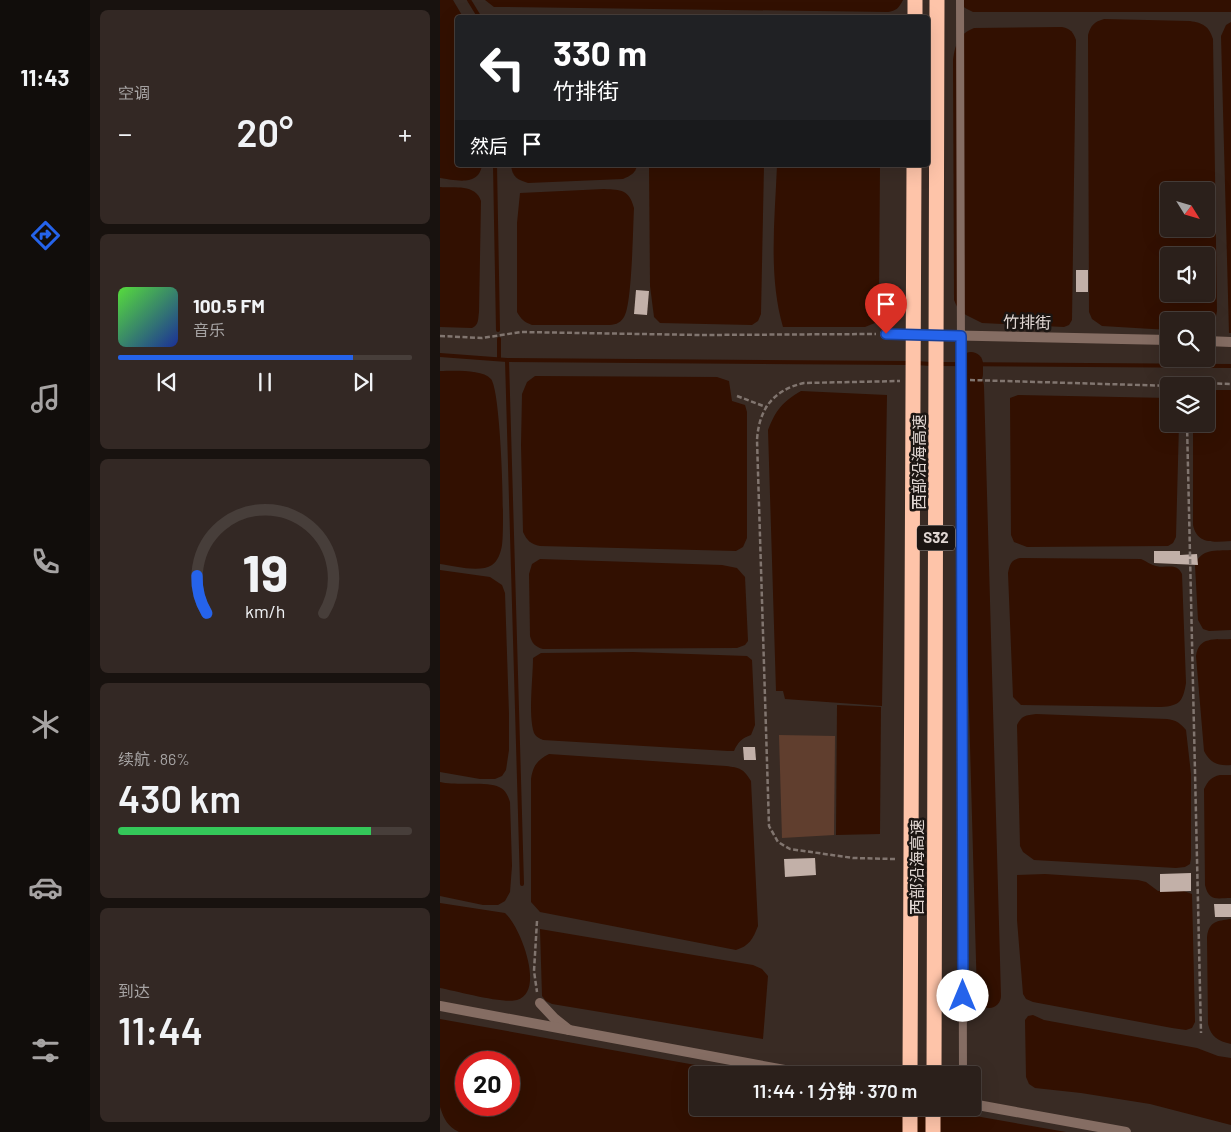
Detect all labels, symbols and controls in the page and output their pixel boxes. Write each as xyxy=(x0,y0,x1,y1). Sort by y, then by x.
text: 330 m xyxy=(553,31,647,73)
icon: left xyxy=(470,35,535,100)
text: 11:43 xyxy=(21,64,69,90)
text: 竹排街 xyxy=(553,77,619,103)
text: 空调 xyxy=(118,83,150,102)
text: 20° xyxy=(237,109,293,155)
text: − xyxy=(118,116,132,150)
text: + xyxy=(398,116,412,150)
icon: arrive xyxy=(518,130,546,158)
text: 然后 xyxy=(470,134,508,157)
north arrow xyxy=(1160,182,1215,238)
map controls xyxy=(1160,182,1215,432)
icon: directions xyxy=(28,218,63,253)
button: sound xyxy=(1160,247,1215,302)
pin xyxy=(865,283,907,334)
icon: arrive xyxy=(872,290,900,318)
text: 100.5 FM xyxy=(193,294,265,317)
street label: 竹排街 xyxy=(1003,312,1051,331)
button: search xyxy=(1160,312,1215,367)
text: 音乐 xyxy=(193,320,225,339)
icon: previous xyxy=(153,368,181,396)
icon: pause xyxy=(251,368,279,396)
icon: next xyxy=(349,368,377,396)
button: layers xyxy=(1160,377,1215,432)
icon: music xyxy=(28,381,63,416)
street label: 西部沿海高速 xyxy=(909,414,928,510)
road number: S32 xyxy=(917,526,955,550)
text: 19 xyxy=(242,540,288,602)
icon: phone xyxy=(28,544,63,579)
text: km/h xyxy=(245,600,285,622)
icon: climate xyxy=(28,707,63,742)
text: 续航 · 86% xyxy=(118,749,190,768)
text: 430 km xyxy=(118,775,241,821)
street label: 西部沿海高速 xyxy=(907,819,926,915)
icon: car xyxy=(28,870,63,905)
position arrow xyxy=(936,969,988,1021)
text: 到达 xyxy=(118,981,150,1000)
text: 11:44 xyxy=(118,1007,203,1053)
icon: filters xyxy=(28,1033,63,1068)
speed limit sign: 20 xyxy=(455,1051,520,1116)
text: 11:44 · 1 分钟 · 370 m xyxy=(753,1079,917,1102)

